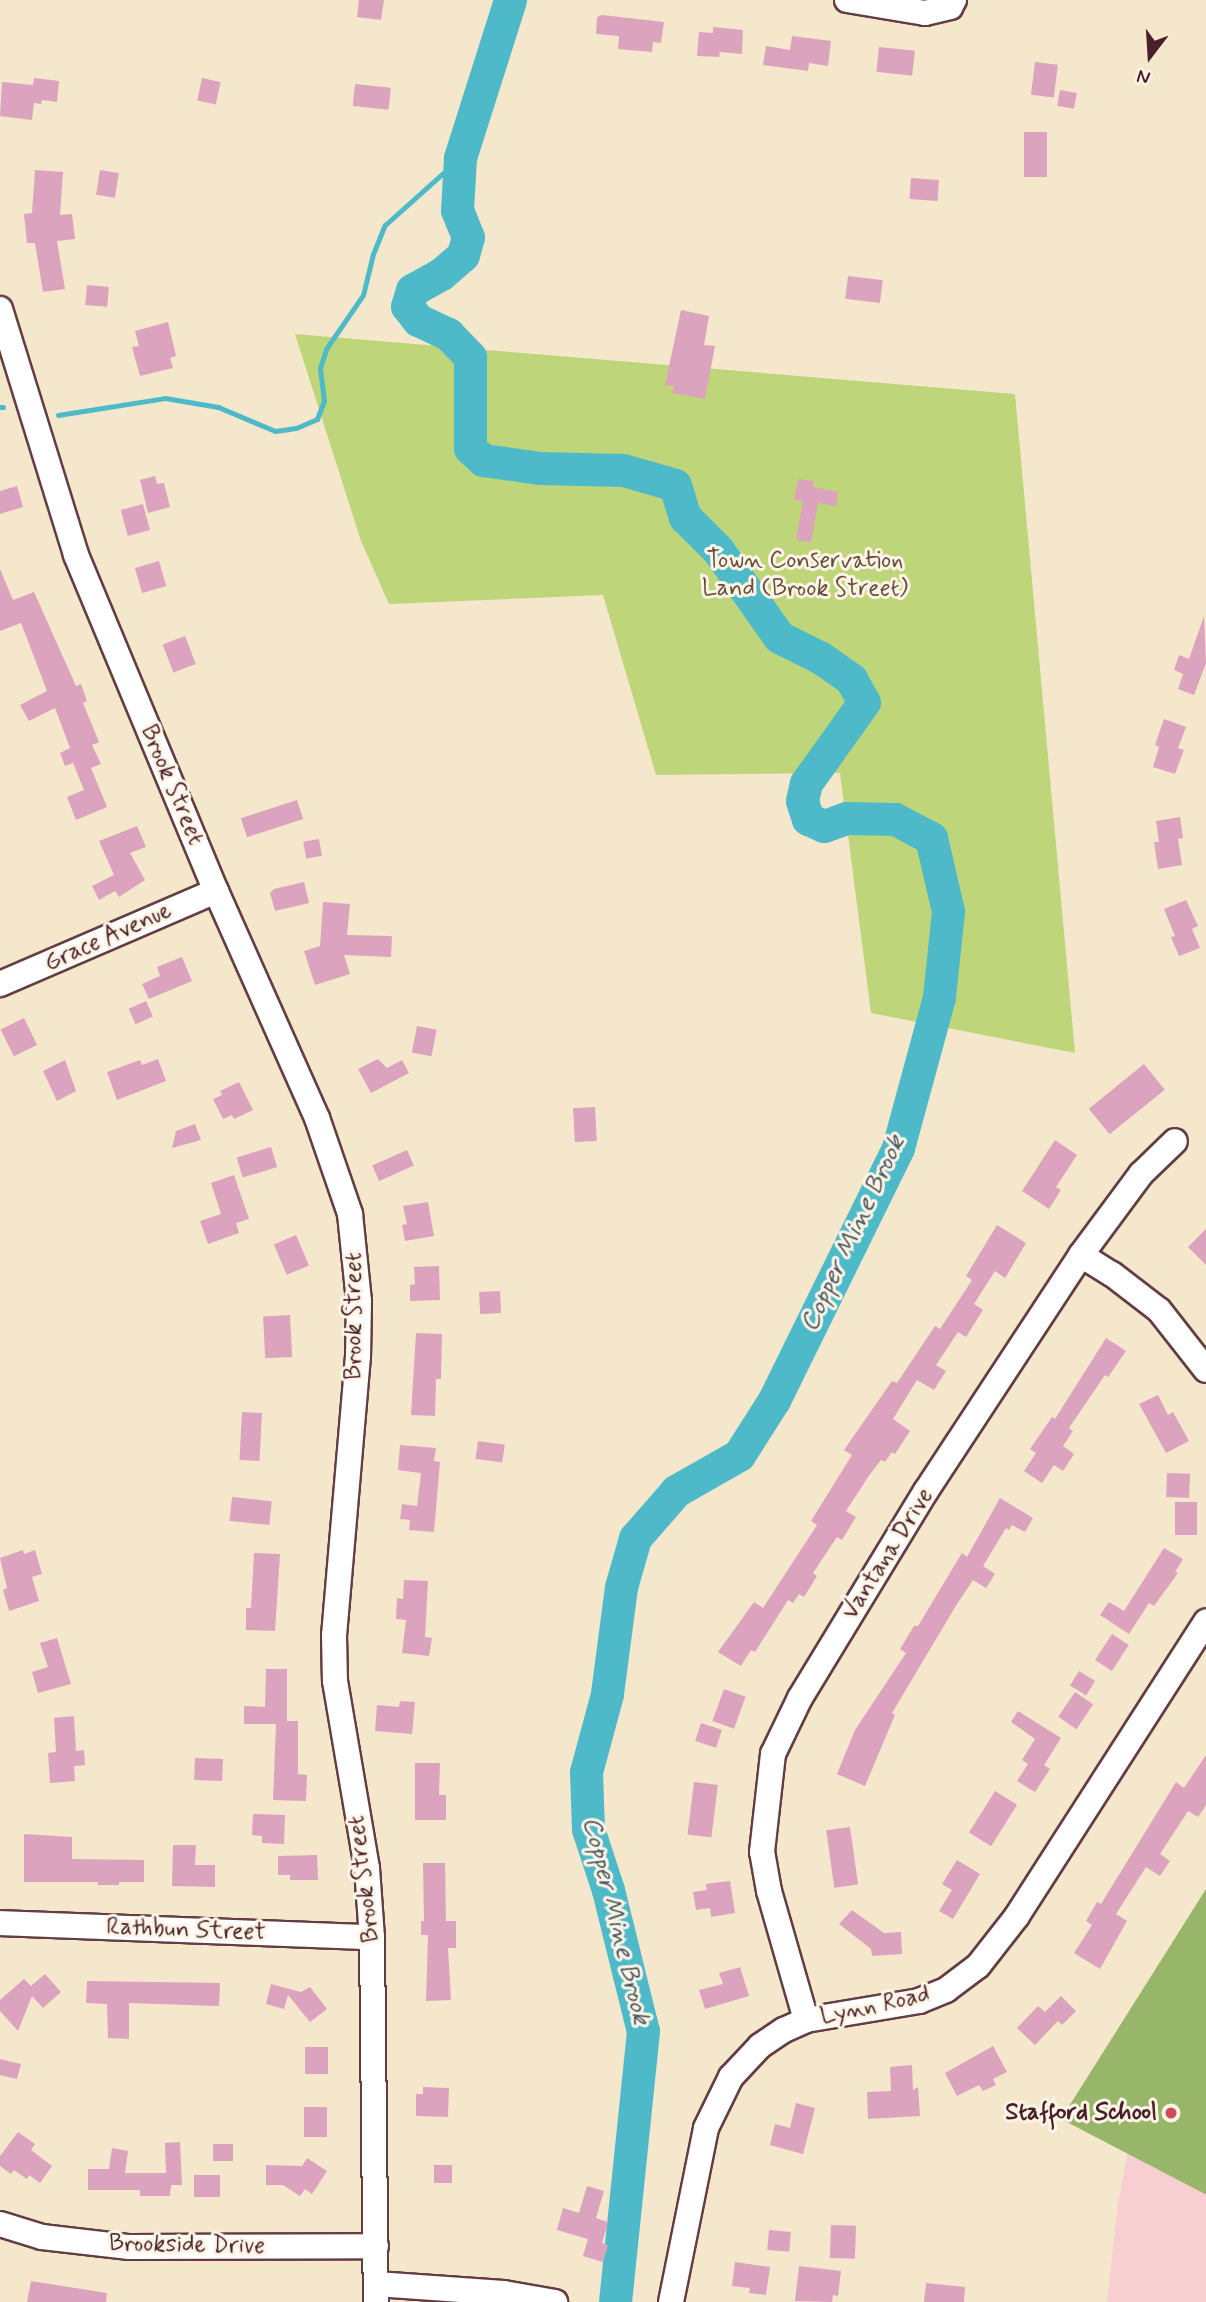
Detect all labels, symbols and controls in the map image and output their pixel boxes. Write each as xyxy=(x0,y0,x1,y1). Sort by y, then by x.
north arrow xyxy=(1115,21,1185,91)
text: N xyxy=(1134,63,1153,90)
park label: Town Conservation Land (Brook Street) xyxy=(700,547,910,603)
street label: Brook Street xyxy=(133,719,211,851)
street label: Grace Avenue xyxy=(38,895,178,979)
water label: Copper Mine Brook xyxy=(797,1135,911,1333)
street label: Brook Street xyxy=(340,1250,368,1382)
street label: Vantana Drive xyxy=(837,1484,939,1624)
street label: Brook Street xyxy=(342,1812,386,1946)
water label: Copper Mine Brook xyxy=(575,1818,655,2024)
street label: Rathbun Street xyxy=(106,1913,266,1947)
street label: Lynn Road xyxy=(818,1980,932,2032)
place label: Stafford School xyxy=(1005,2099,1157,2127)
marker: Stafford School xyxy=(1163,2105,1179,2121)
street label: Brookside Drive xyxy=(109,2229,265,2261)

